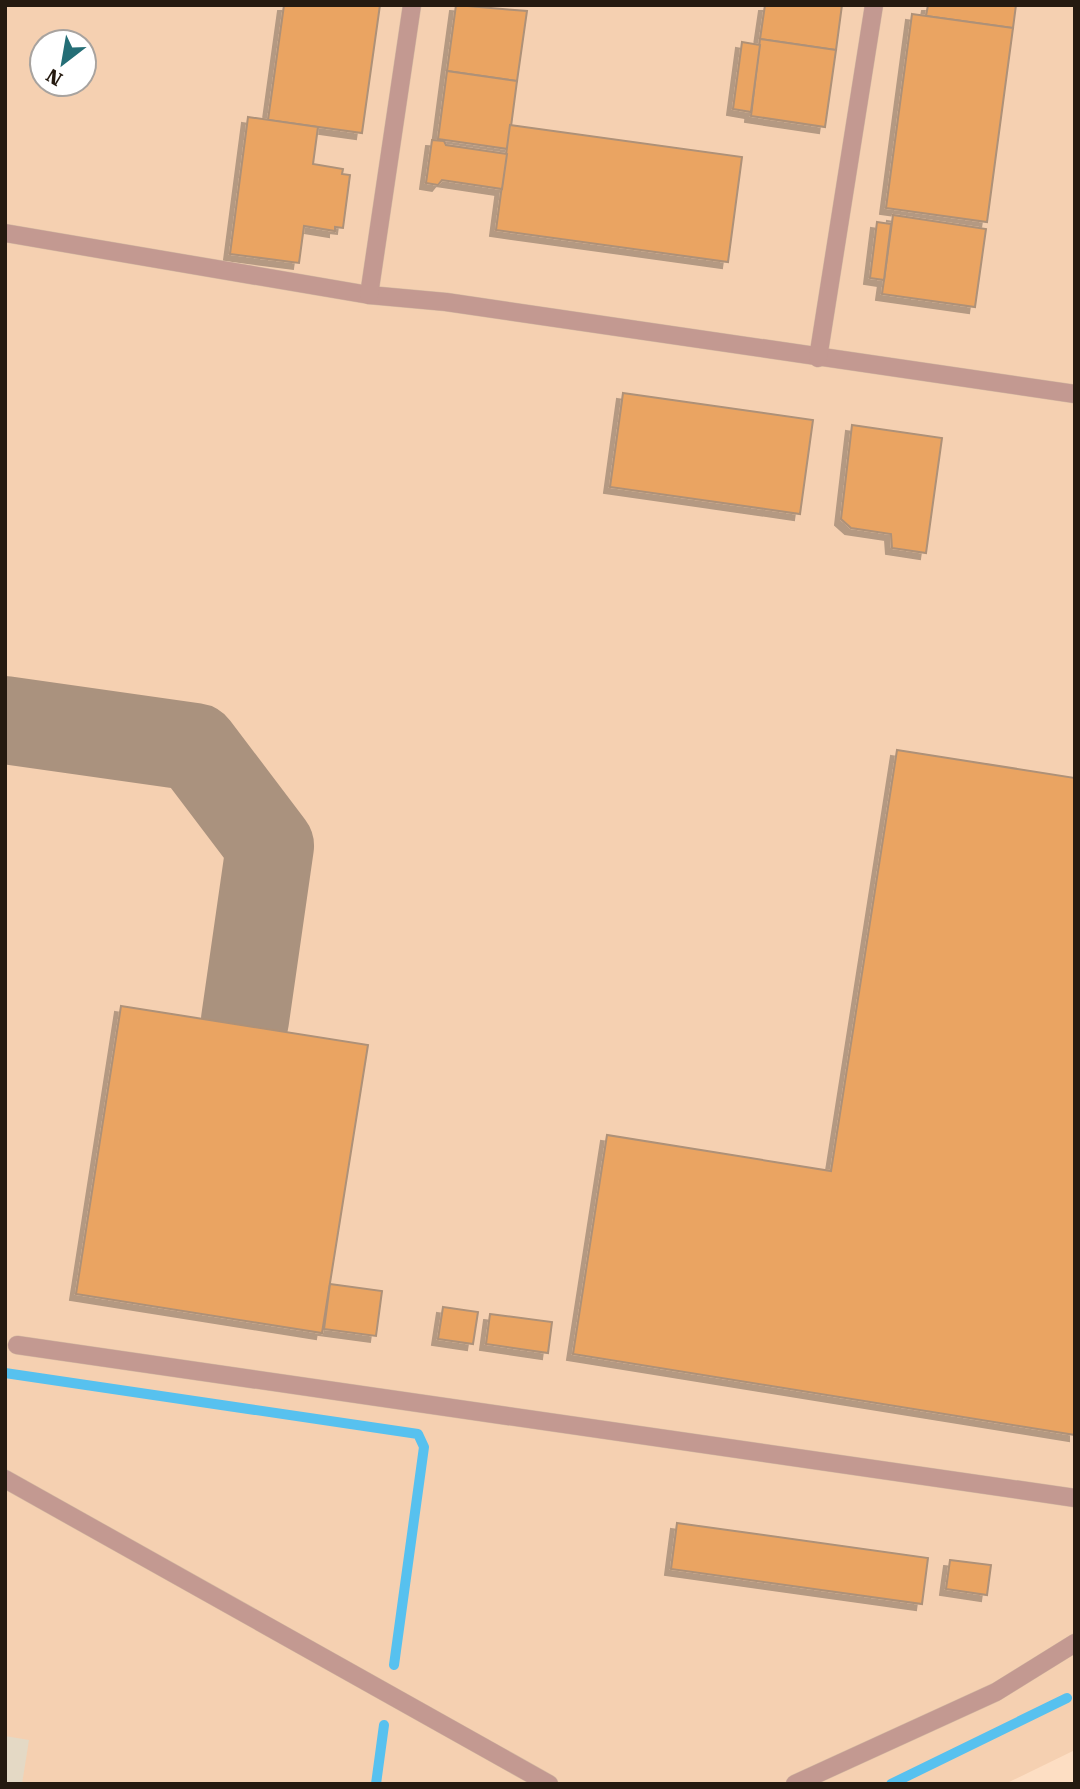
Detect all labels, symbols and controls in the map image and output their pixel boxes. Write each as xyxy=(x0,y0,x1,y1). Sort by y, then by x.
north arrow xyxy=(28,28,98,98)
text: N xyxy=(42,63,67,91)

